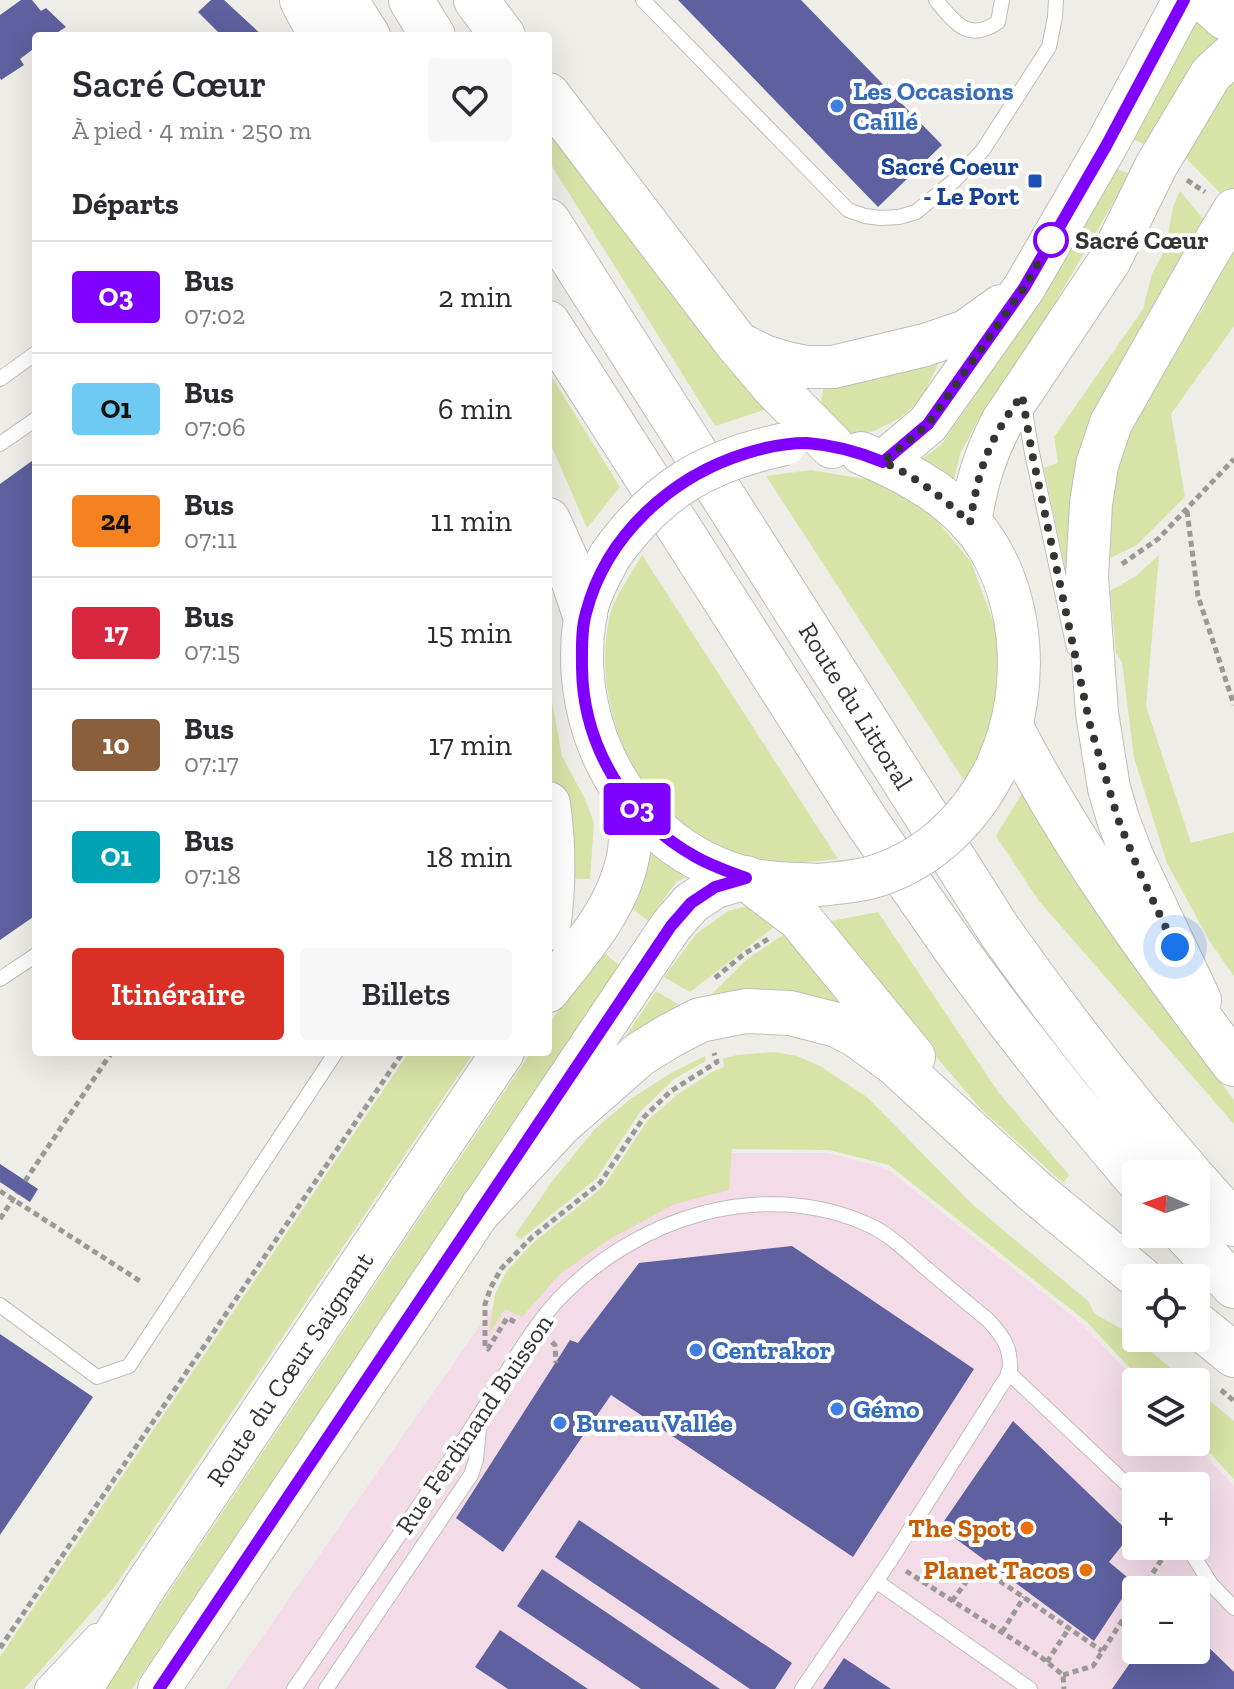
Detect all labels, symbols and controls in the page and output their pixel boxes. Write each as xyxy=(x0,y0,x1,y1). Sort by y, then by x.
button: heart xyxy=(428,58,512,142)
text: Sacré Cœur xyxy=(72,61,266,107)
place label: Les Occasions Caillé xyxy=(853,75,1014,137)
marker: Les Occasions Caillé xyxy=(828,97,846,115)
text: À pied · 4 min · 250 m xyxy=(72,114,312,146)
place label: Sacré Coeur - Le Port xyxy=(881,150,1020,212)
marker: Sacré Coeur - Le Port xyxy=(1026,172,1044,190)
text: Départs xyxy=(72,186,179,222)
marker: Sacré Cœur xyxy=(1034,223,1068,257)
place label: Sacré Cœur xyxy=(1075,224,1209,256)
text: Bus xyxy=(184,263,234,299)
text: 2 min xyxy=(438,279,512,315)
text: O3 xyxy=(99,280,133,313)
text: 07:02 xyxy=(184,299,245,331)
text: Bus xyxy=(184,375,234,411)
text: 6 min xyxy=(438,391,512,427)
text: O1 xyxy=(100,392,132,425)
text: 07:06 xyxy=(184,411,246,443)
text: Bus xyxy=(184,487,234,523)
text: 11 min xyxy=(431,503,512,539)
text: 24 xyxy=(101,504,132,537)
text: 07:11 xyxy=(184,523,237,555)
text: Bus xyxy=(184,599,234,635)
text: 15 min xyxy=(427,615,512,651)
text: 17 xyxy=(104,616,128,649)
street label: Route du Littoral xyxy=(792,617,920,795)
text: 07:15 xyxy=(184,635,240,667)
text: Bus xyxy=(184,711,234,747)
text: 17 min xyxy=(429,727,512,763)
text: 10 xyxy=(102,728,130,761)
text: 07:17 xyxy=(184,747,239,779)
line badge: O3 xyxy=(601,783,673,835)
text: O3 xyxy=(620,792,654,825)
text: Bus xyxy=(184,823,234,859)
text: 18 min xyxy=(426,839,512,875)
text: O1 xyxy=(100,840,132,873)
text: 07:18 xyxy=(184,859,241,891)
your location xyxy=(1155,927,1195,967)
button: Itinéraire xyxy=(72,948,284,1040)
button: Billets xyxy=(300,948,512,1040)
north arrow xyxy=(1122,1160,1210,1248)
map controls xyxy=(1122,1160,1210,1664)
street label: Route du Cœur Saignant xyxy=(200,1246,381,1492)
button: locate xyxy=(1122,1264,1210,1352)
street label: Rue Ferdinand Buisson xyxy=(388,1308,560,1540)
place label: Centrakor xyxy=(712,1334,831,1366)
marker: Centrakor xyxy=(687,1341,705,1359)
button: layers xyxy=(1122,1368,1210,1456)
place label: Gémo xyxy=(853,1393,920,1425)
marker: Gémo xyxy=(828,1400,846,1418)
place label: Bureau Vallée xyxy=(576,1407,733,1439)
marker: Bureau Vallée xyxy=(551,1414,569,1432)
button: + xyxy=(1122,1472,1210,1560)
place label: The Spot xyxy=(908,1512,1012,1544)
marker: The Spot xyxy=(1018,1519,1036,1537)
place label: Planet Tacos xyxy=(923,1554,1070,1586)
marker: Planet Tacos xyxy=(1077,1561,1095,1579)
button: − xyxy=(1122,1576,1210,1664)

